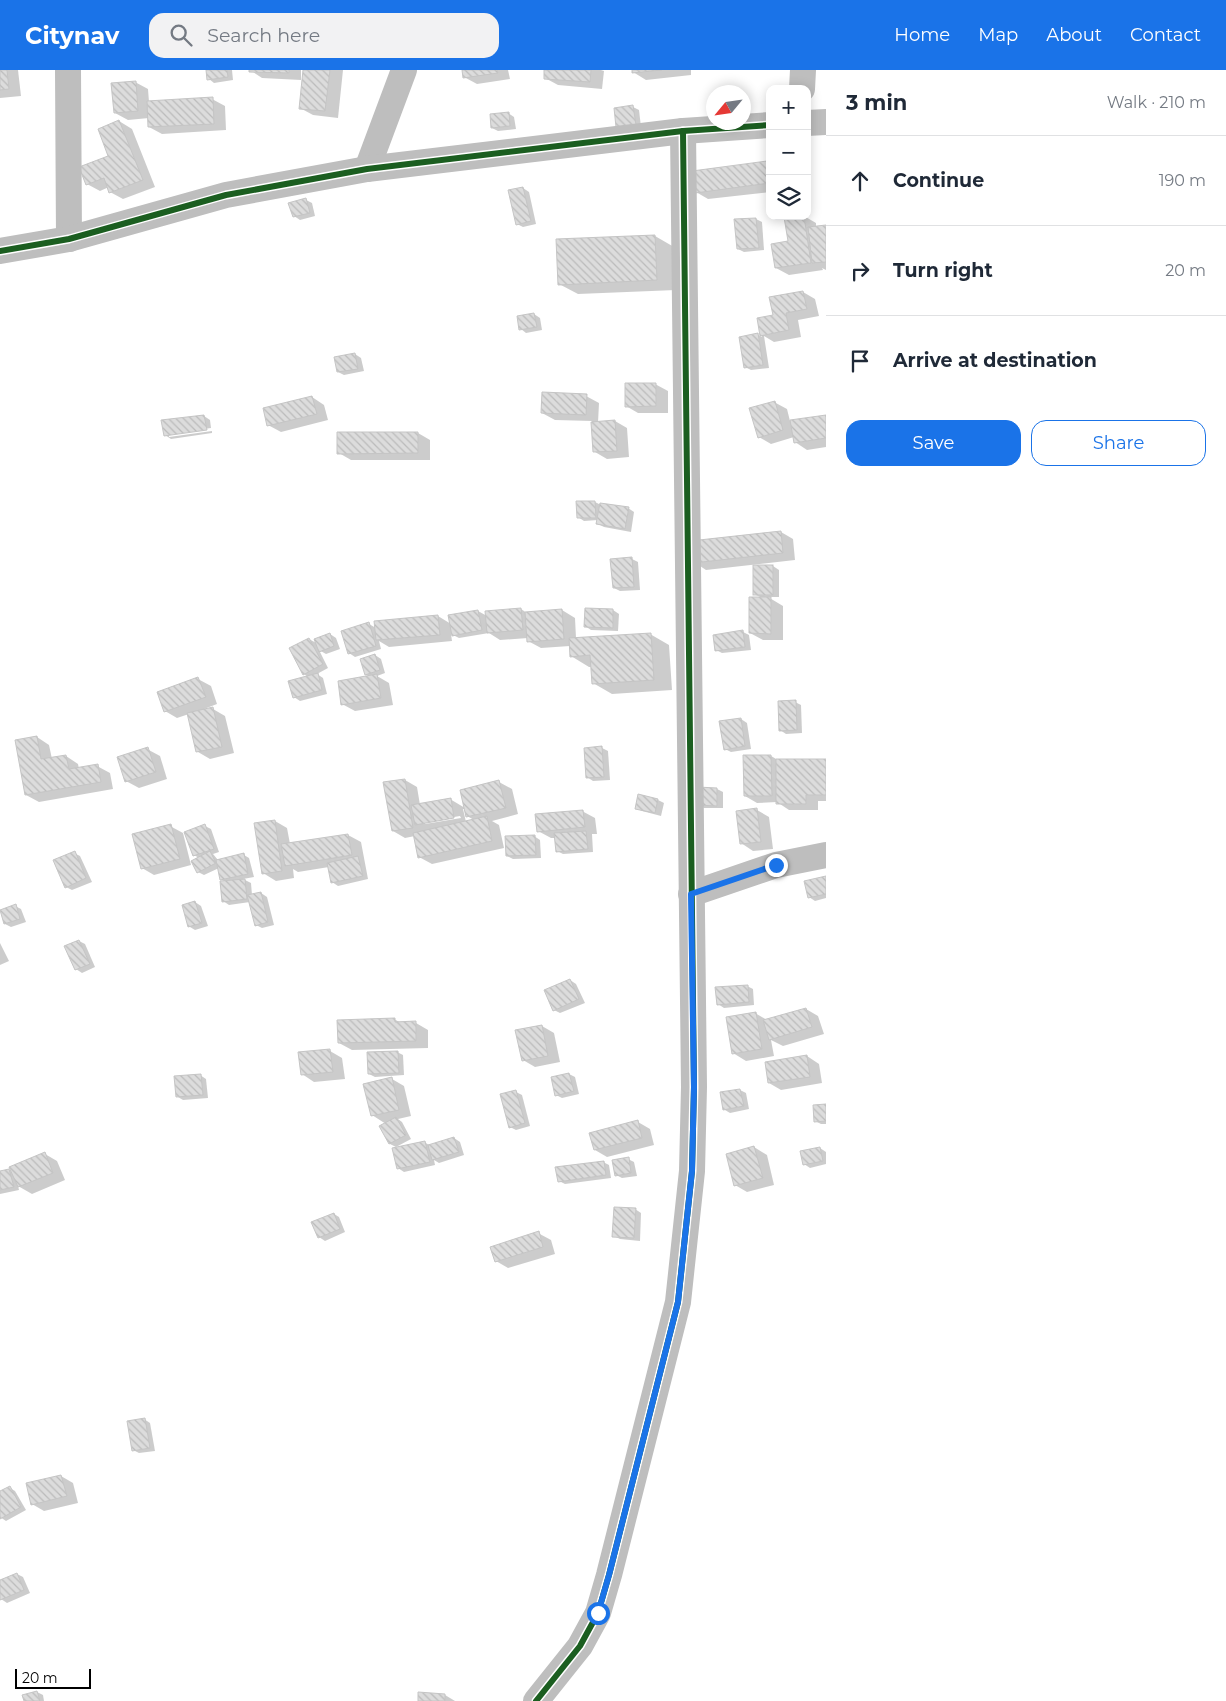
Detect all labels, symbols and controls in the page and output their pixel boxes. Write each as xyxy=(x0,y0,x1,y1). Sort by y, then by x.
search box xyxy=(149,13,499,58)
text: Citynav xyxy=(25,21,119,50)
icon: search xyxy=(167,21,195,49)
text: Search here xyxy=(207,24,320,47)
text: Home xyxy=(894,24,950,46)
text: Map xyxy=(978,24,1018,46)
text: About xyxy=(1046,24,1102,46)
text: Contact xyxy=(1130,24,1201,46)
north arrow xyxy=(706,85,751,130)
map controls xyxy=(766,85,811,220)
button: + xyxy=(766,85,811,130)
text: 3 min xyxy=(846,90,907,115)
text: Walk · 210 m xyxy=(1107,93,1206,112)
button: − xyxy=(766,130,811,175)
icon: ahead xyxy=(846,167,874,195)
text: Continue xyxy=(893,169,984,192)
text: 190 m xyxy=(1159,171,1206,190)
button: layers xyxy=(766,175,811,220)
icon: right xyxy=(846,257,874,285)
text: Turn right xyxy=(893,259,993,282)
text: 20 m xyxy=(1165,261,1206,280)
icon: arrive xyxy=(846,347,874,375)
text: Arrive at destination xyxy=(893,349,1097,372)
button: Save xyxy=(846,420,1021,466)
button: Share xyxy=(1031,420,1206,466)
route end xyxy=(765,854,788,877)
route start xyxy=(587,1602,610,1625)
scale bar xyxy=(15,1666,91,1689)
text: 20 m xyxy=(22,1669,58,1687)

